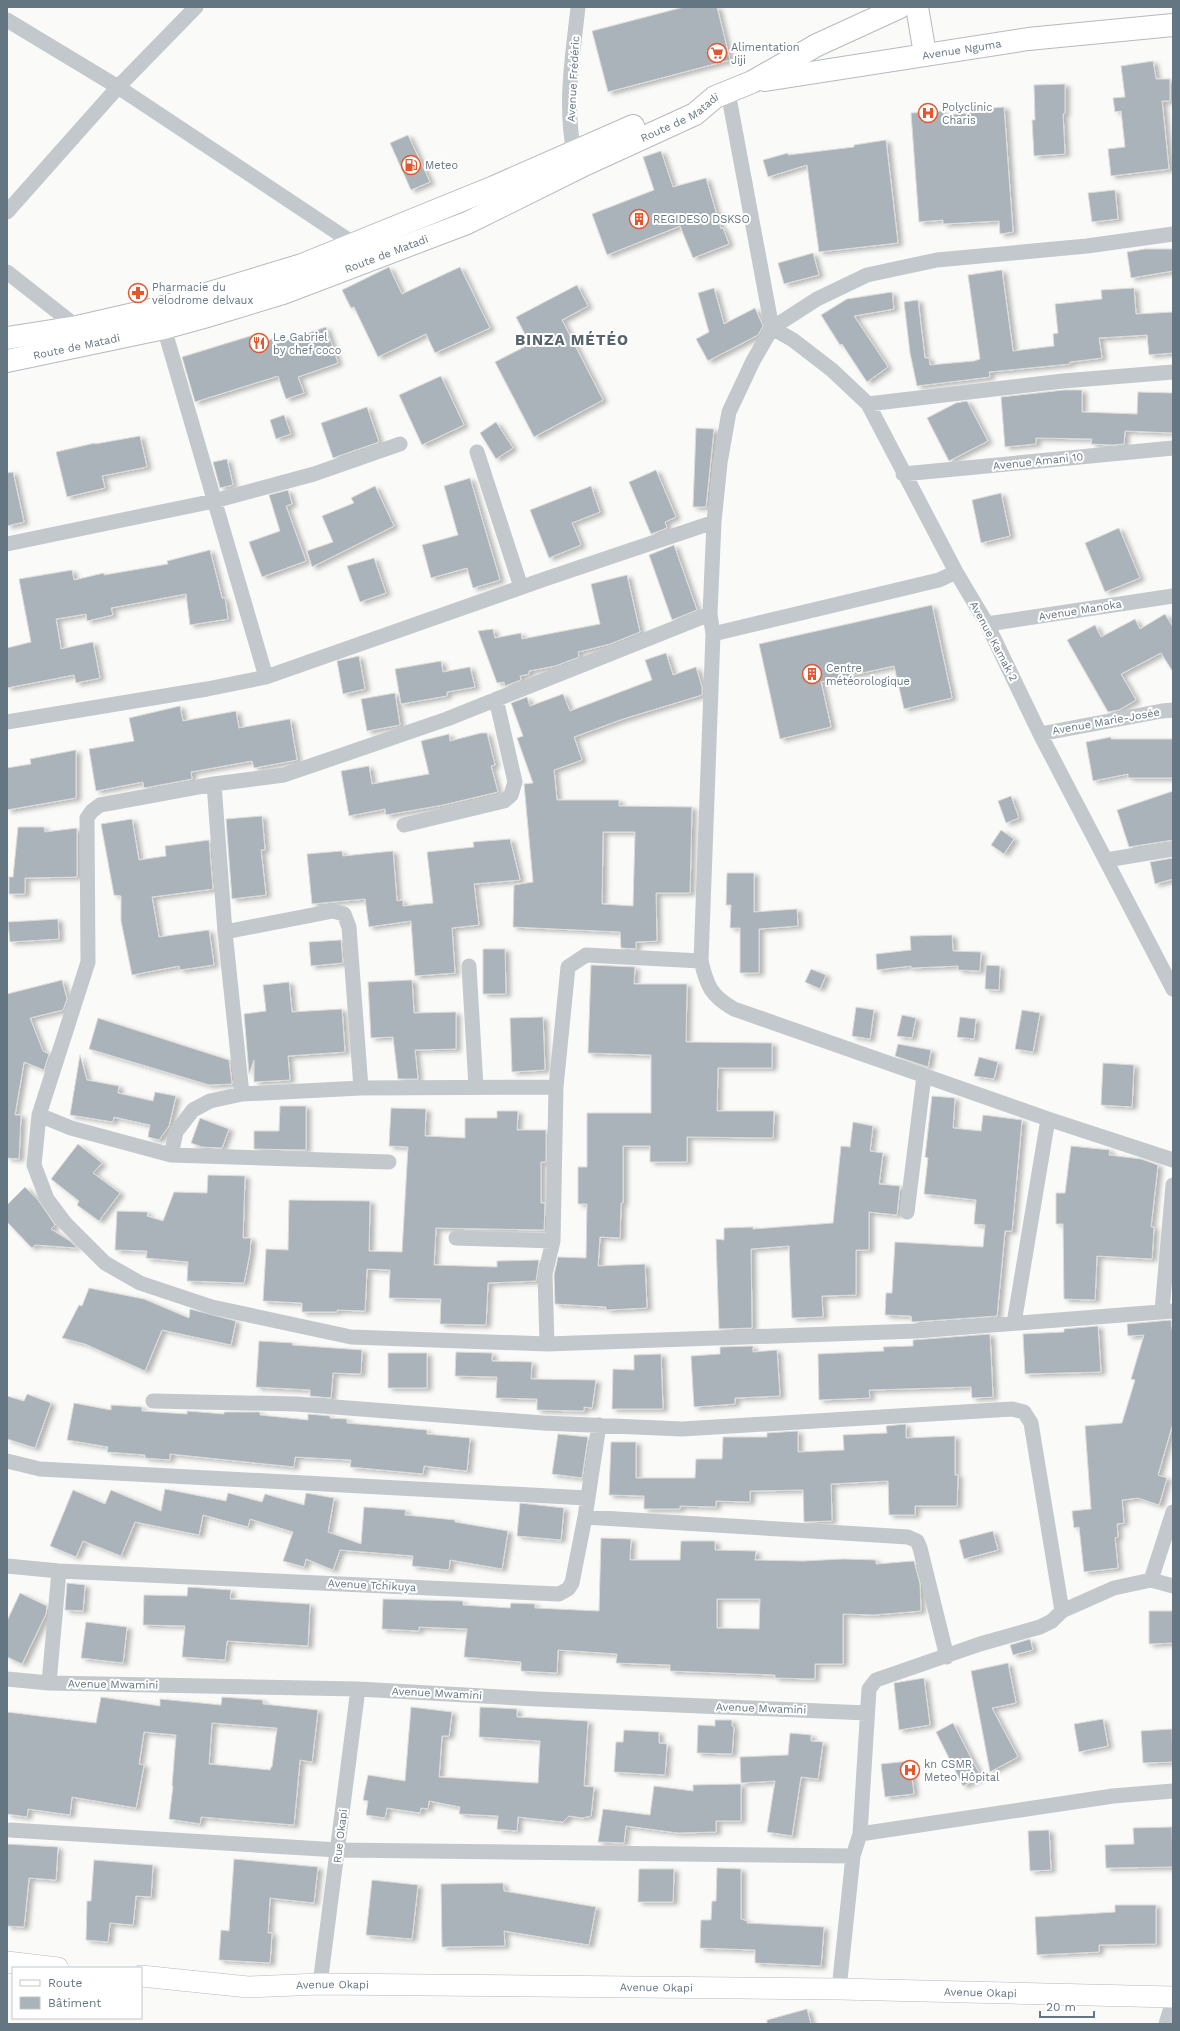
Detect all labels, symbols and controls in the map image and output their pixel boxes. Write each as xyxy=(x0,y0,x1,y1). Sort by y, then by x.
street label: Avenue Frédéric xyxy=(565,36,582,123)
street label: Avenue Nguma xyxy=(921,37,1002,62)
place label: Alimentation Jiji xyxy=(731,41,800,67)
supermarket icon: Alimentation Jiji xyxy=(706,42,728,64)
street label: Route de Matadi xyxy=(639,90,720,145)
place label: Polyclinic Charis xyxy=(942,101,992,127)
hospital icon: Polyclinic Charis xyxy=(917,102,939,124)
fuel station icon: Meteo xyxy=(400,154,422,176)
place label: Meteo xyxy=(425,159,458,172)
building icon: REGIDESO DSKSO xyxy=(628,208,650,230)
place label: REGIDESO DSKSO xyxy=(653,213,750,226)
street label: Route de Matadi xyxy=(343,232,430,276)
place label: Pharmacie du velodrome delvaux xyxy=(152,281,253,307)
pharmacy icon: Pharmacie du velodrome delvaux xyxy=(127,282,149,304)
street label: Route de Matadi xyxy=(32,331,121,362)
place label: Le Gabriel by chef coco xyxy=(273,331,341,357)
district label: BINZA MÉTÉO xyxy=(515,331,629,349)
restaurant icon: Le Gabriel by chef coco xyxy=(248,332,270,354)
street label: Avenue Amani 10 xyxy=(992,450,1084,473)
street label: Avenue Manoka xyxy=(1038,598,1123,623)
street label: Avenue Kamak 2 xyxy=(967,599,1020,684)
place label: Centre météorologique xyxy=(826,662,910,688)
building icon: Centre météorologique xyxy=(801,663,823,685)
street label: Avenue Marie-Josée xyxy=(1051,706,1161,737)
street label: Avenue Tchikuya xyxy=(327,1577,416,1594)
street label: Avenue Mwamini xyxy=(68,1677,158,1692)
street label: Avenue Mwamini xyxy=(391,1685,483,1702)
street label: Avenue Mwamini xyxy=(716,1700,807,1717)
place label: kn CSMR Meteo Hôpital xyxy=(924,1758,1000,1784)
hospital icon: kn CSMR Meteo Hôpital xyxy=(899,1759,921,1781)
street label: Rue Okapi xyxy=(331,1808,350,1864)
legend xyxy=(12,1967,142,2019)
text: Route xyxy=(48,1976,82,1990)
street label: Avenue Okapi xyxy=(296,1978,369,1992)
street label: Avenue Okapi xyxy=(620,1981,693,1995)
street label: Avenue Okapi xyxy=(944,1986,1017,2000)
scale bar xyxy=(1040,1993,1094,2019)
text: Bâtiment xyxy=(48,1996,101,2010)
text: 20 m xyxy=(1046,2000,1076,2014)

